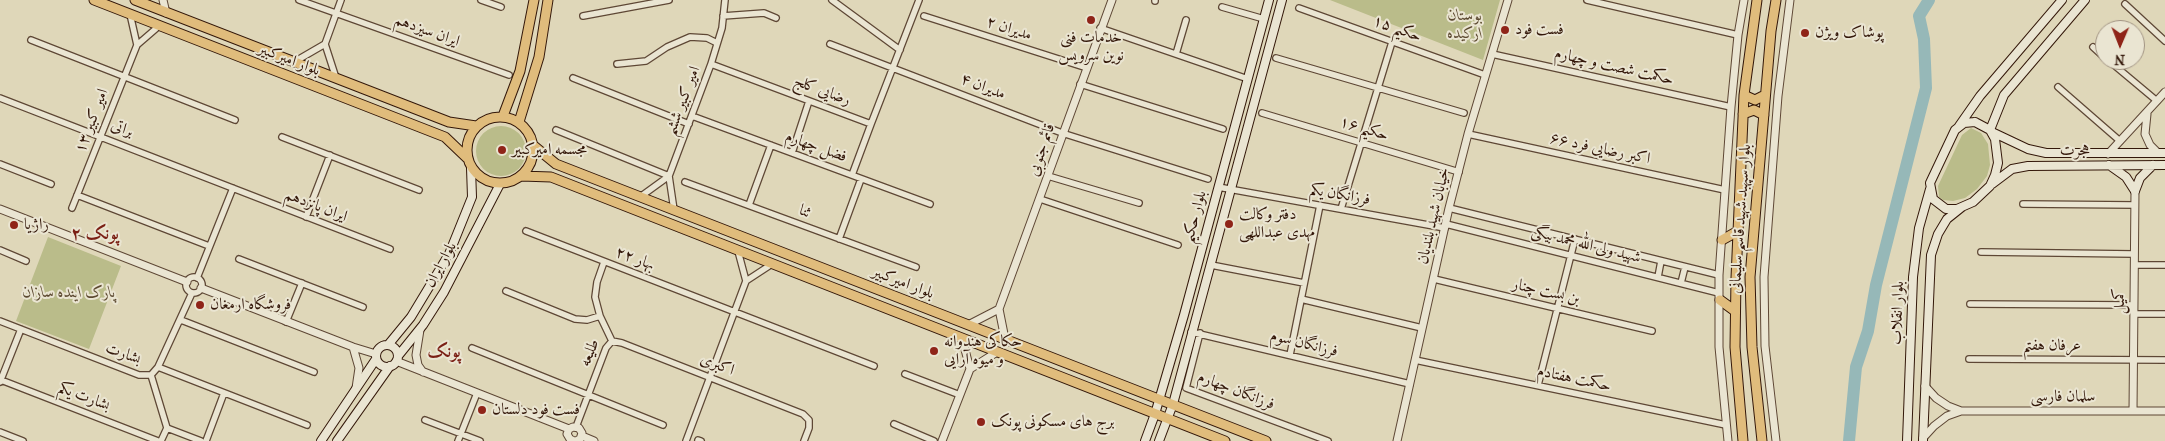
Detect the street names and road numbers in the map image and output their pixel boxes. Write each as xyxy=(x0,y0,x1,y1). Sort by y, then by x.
street label: ایران سیزدهم xyxy=(392,10,462,52)
street label: حکیم ۱۵ xyxy=(1370,11,1424,47)
street label: مدیران ۲ xyxy=(984,13,1034,45)
street label: بلوار امیرکبیر xyxy=(255,39,323,81)
street label: حکمت شصت و چهارم xyxy=(1553,44,1675,90)
street label: امیر کبیر ششم xyxy=(661,64,705,138)
street label: مدیران ۴ xyxy=(958,70,1008,104)
street label: رضایی کلج xyxy=(791,72,853,110)
street label: امیر کبیر ۱۳ xyxy=(71,86,113,156)
street label: حکیم ۱۶ xyxy=(1337,112,1391,146)
street label: براتی xyxy=(108,116,136,142)
street label: قائم جنوبی xyxy=(1024,121,1060,179)
street label: فضل چهارم xyxy=(783,127,849,167)
street label: ۶۶ اکبر رضایی فرد xyxy=(1548,129,1652,169)
street label: هجرت xyxy=(2060,141,2090,161)
street label: بلوار سپهبد شهید قاسم سلیمانی xyxy=(1726,144,1756,294)
street label: خیابان شهید بلندیان xyxy=(1414,166,1454,266)
street label: فرزانگان یکم xyxy=(1308,180,1372,210)
street label: ایران پانزدهم xyxy=(282,185,350,227)
street label: بلوار حکیم xyxy=(1179,189,1211,245)
street label: ثنا xyxy=(796,201,814,223)
street label: شهید ولی الله محمد بیگی xyxy=(1529,222,1643,268)
street label: بلوار ایران xyxy=(421,239,461,291)
street label: بهار ۲۲ xyxy=(613,243,657,275)
street label: بلوار امیرکبیر xyxy=(869,262,937,304)
street label: بن بست چنار xyxy=(1510,275,1582,309)
street label: بلوار انقلاب xyxy=(1887,281,1909,345)
street label: کمیل xyxy=(2110,288,2130,314)
street label: فرزانگان سوم xyxy=(1268,326,1340,362)
street label: طلیعه xyxy=(576,336,604,370)
street label: عرفان هفتم xyxy=(2023,336,2081,356)
street label: بشارت xyxy=(103,339,143,369)
street label: اکبری xyxy=(697,350,737,380)
street label: حکمت هفتادم xyxy=(1535,362,1613,396)
street label: فرزانگان چهارم xyxy=(1195,367,1277,415)
street label: بشارت یکم xyxy=(55,378,113,416)
street label: سلمان فارسی xyxy=(2031,387,2095,407)

